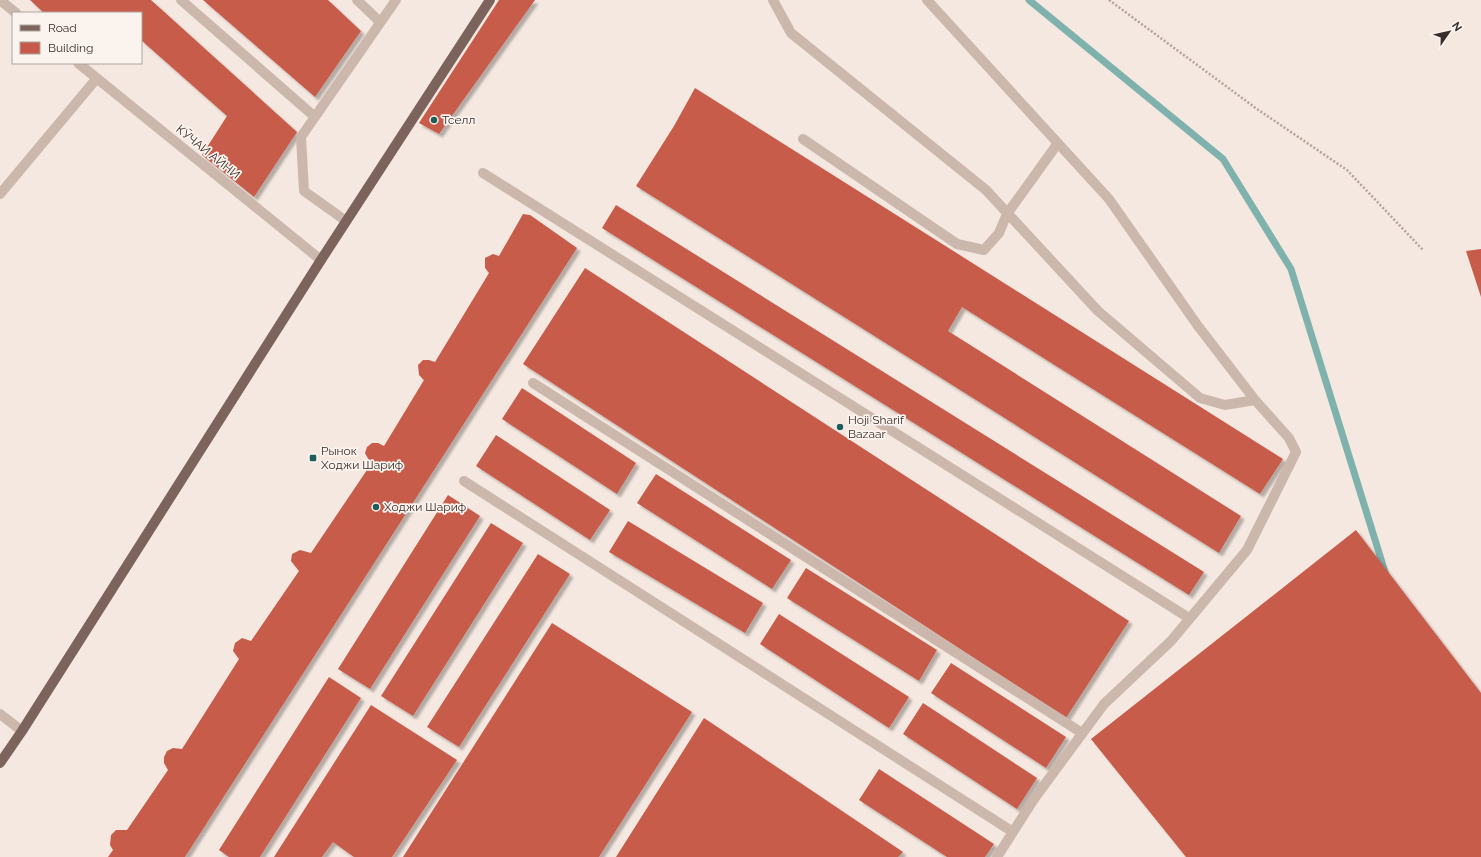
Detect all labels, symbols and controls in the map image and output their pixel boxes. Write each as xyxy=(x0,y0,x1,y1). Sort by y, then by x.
legend xyxy=(12,12,142,64)
north arrow xyxy=(1429,12,1469,52)
text: N xyxy=(1449,20,1465,34)
text: Road xyxy=(48,21,77,35)
text: Building xyxy=(48,41,94,55)
place label: Тселл xyxy=(442,113,475,127)
marker: Тселл xyxy=(429,115,439,125)
street label: КӮЧАИ АЙНИ xyxy=(173,122,243,182)
place label: Hoji Sharif Bazaar xyxy=(848,413,905,441)
marker: Hoji Sharif Bazaar xyxy=(835,422,845,432)
place label: Рынок Ходжи Шариф xyxy=(321,444,403,472)
marker: Рынок Ходжи Шариф xyxy=(308,453,318,463)
place label: Ходжи Шариф xyxy=(384,500,466,514)
marker: Ходжи Шариф xyxy=(371,502,381,512)

